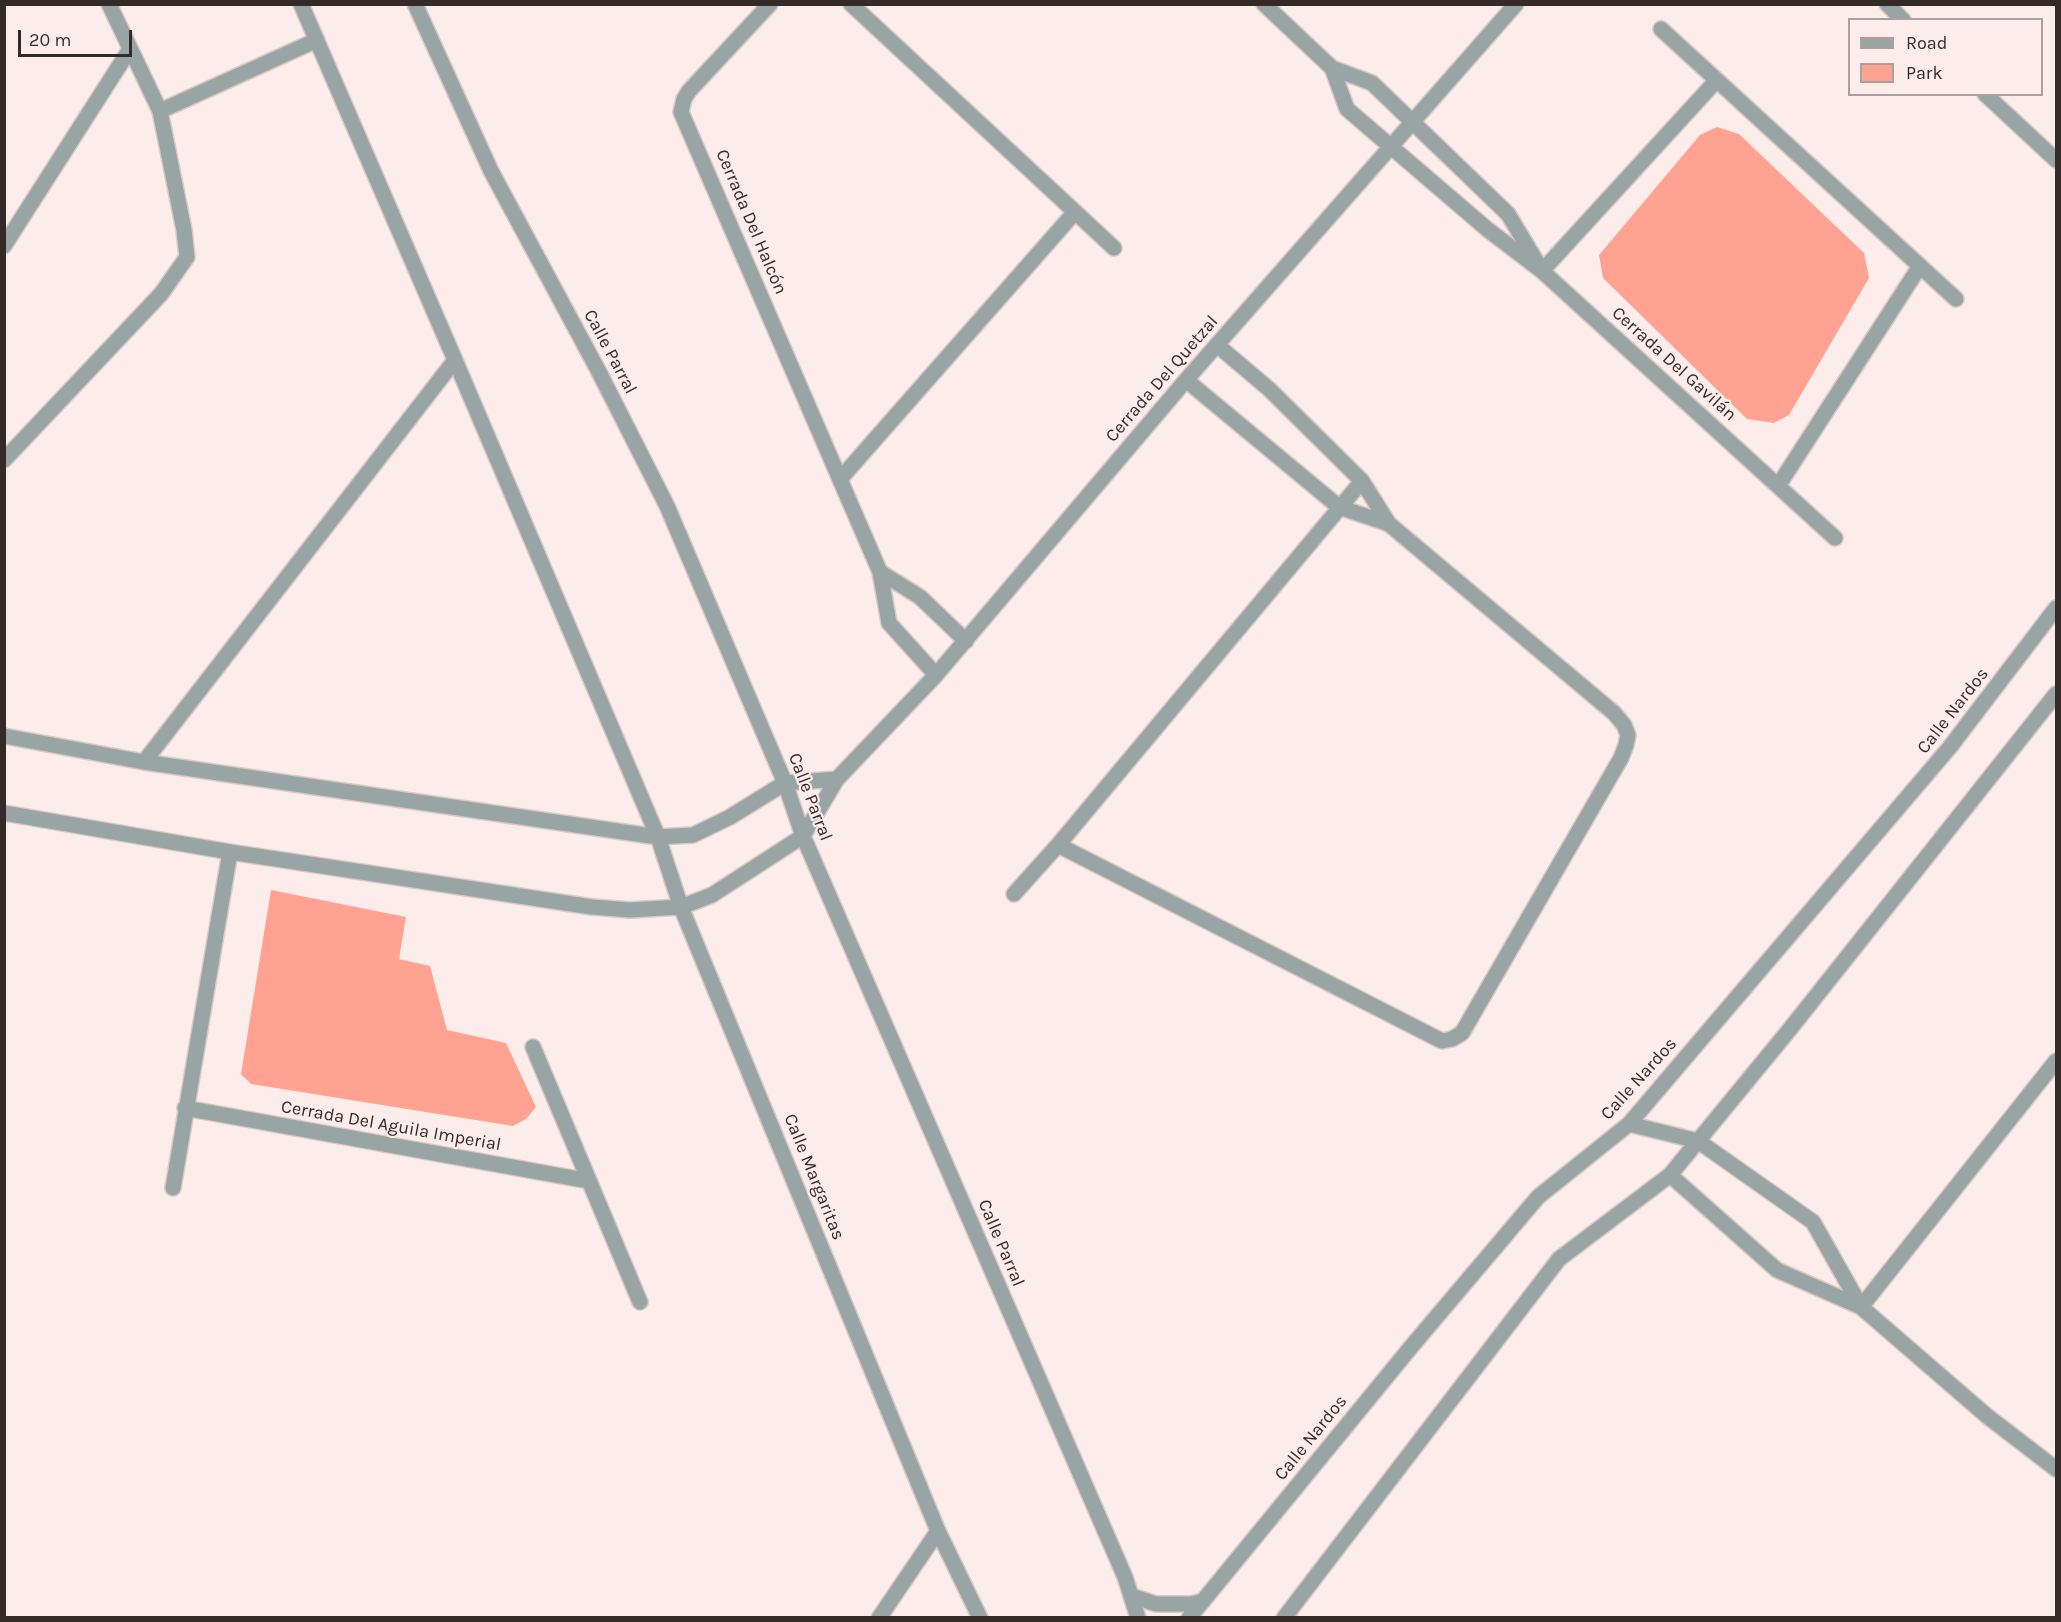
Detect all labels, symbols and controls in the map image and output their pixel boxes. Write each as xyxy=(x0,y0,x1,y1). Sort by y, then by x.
scale bar xyxy=(21,18,135,56)
legend xyxy=(1848,18,2043,96)
text: 20 m xyxy=(29,29,71,51)
text: Road xyxy=(1906,32,1947,54)
text: Park xyxy=(1906,62,1943,84)
street label: Cerrada Del Halcón xyxy=(711,146,791,298)
street label: Cerrada Del Gavilán xyxy=(1607,302,1741,426)
street label: Calle Parral xyxy=(579,306,641,398)
street label: Cerrada Del Quetzal xyxy=(1101,311,1223,447)
street label: Calle Nardos xyxy=(1913,664,1993,758)
street label: Calle Parral xyxy=(783,750,837,844)
street label: Calle Nardos xyxy=(1596,1033,1682,1125)
street label: Cerrada Del Aguila Imperial xyxy=(279,1096,503,1156)
street label: Calle Margaritas xyxy=(779,1111,849,1243)
street label: Calle Parral xyxy=(973,1196,1029,1290)
street label: Calle Nardos xyxy=(1270,1391,1352,1485)

